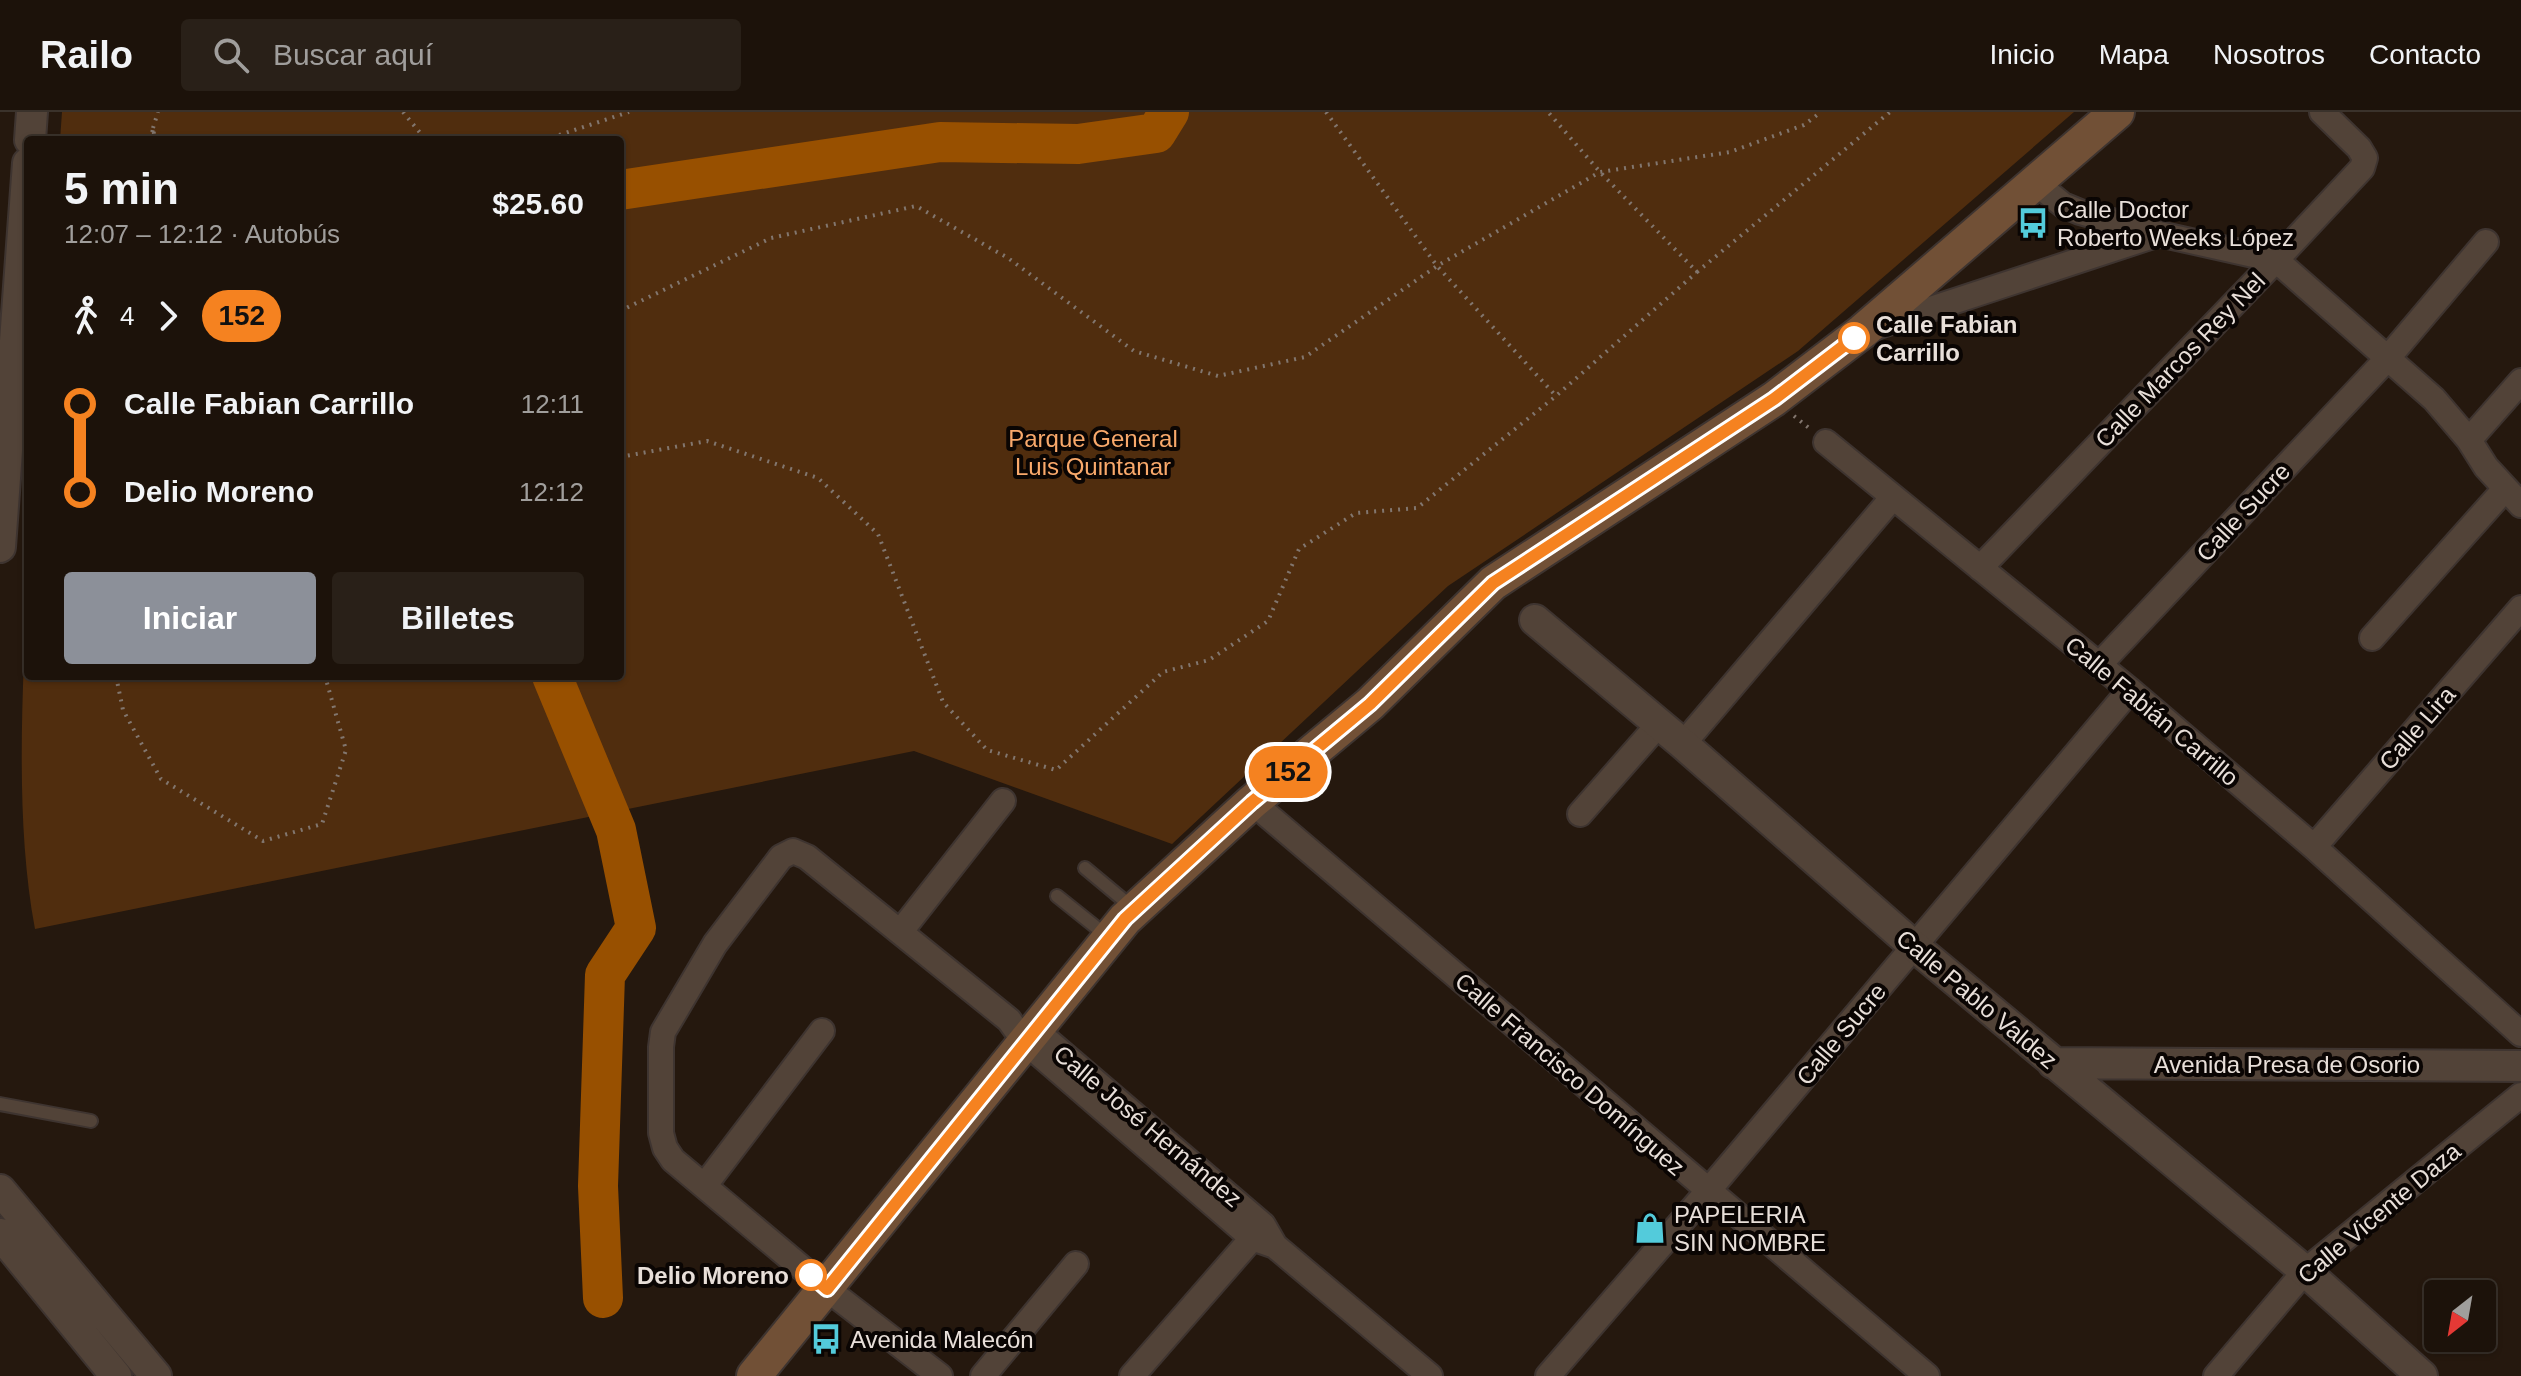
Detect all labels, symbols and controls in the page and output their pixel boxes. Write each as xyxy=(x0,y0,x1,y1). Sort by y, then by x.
search box xyxy=(181,19,741,91)
icon: search xyxy=(209,33,253,77)
text: Railo xyxy=(40,34,133,76)
text: Buscar aquí xyxy=(273,38,433,71)
text: Inicio xyxy=(1989,39,2055,70)
text: Mapa xyxy=(2099,39,2169,70)
text: Nosotros xyxy=(2213,39,2325,70)
text: Contacto xyxy=(2369,39,2481,70)
text: 5 min xyxy=(64,164,179,213)
text: $25.60 xyxy=(492,187,584,220)
place label: Calle Doctor Roberto Weeks López xyxy=(2057,196,2294,251)
bus stop icon: Calle Doctor Roberto Weeks López xyxy=(2016,206,2050,240)
text: 12:07 – 12:12 · Autobús xyxy=(64,219,340,249)
street label: Calle Marcos Rey Nel xyxy=(2090,267,2270,453)
icon: walk xyxy=(64,294,108,338)
icon: forward xyxy=(146,294,190,338)
text: 152 xyxy=(218,300,265,331)
text: 4 xyxy=(120,301,134,331)
place label: Calle Fabian Carrillo xyxy=(1876,311,2017,366)
marker: Calle Fabian Carrillo xyxy=(1839,323,1869,353)
text: Calle Fabian Carrillo xyxy=(124,387,414,420)
text: 12:11 xyxy=(521,389,584,419)
park label: Parque General Luis Quintanar xyxy=(1008,425,1178,480)
street label: Calle Sucre xyxy=(2191,457,2295,567)
text: Delio Moreno xyxy=(124,475,314,508)
text: 12:12 xyxy=(519,477,584,507)
button: Iniciar xyxy=(64,572,316,664)
button: Billetes xyxy=(332,572,584,664)
street label: Calle Fabián Carrillo xyxy=(2060,631,2244,791)
street label: Calle Lira xyxy=(2374,680,2461,775)
line badge: 152 xyxy=(1242,746,1334,798)
text: 152 xyxy=(1265,756,1311,787)
street label: Calle Pablo Valdez xyxy=(1891,924,2063,1074)
street label: Calle Francisco Domínguez xyxy=(1450,967,1690,1181)
street label: Calle Sucre xyxy=(1791,978,1891,1090)
street label: Calle José Hernández xyxy=(1049,1040,1247,1212)
street label: Avenida Presa de Osorio xyxy=(2154,1051,2420,1078)
street label: Calle Vicente Daza xyxy=(2292,1137,2466,1289)
place label: PAPELERIA SIN NOMBRE xyxy=(1674,1201,1826,1256)
shop icon: PAPELERIA SIN NOMBRE xyxy=(1633,1211,1667,1245)
marker: Delio Moreno xyxy=(796,1260,826,1290)
place label: Delio Moreno xyxy=(637,1262,789,1289)
north arrow xyxy=(2424,1280,2496,1352)
map controls xyxy=(2424,1280,2496,1352)
bus stop icon: Avenida Malecón xyxy=(809,1322,843,1356)
place label: Avenida Malecón xyxy=(850,1326,1034,1353)

